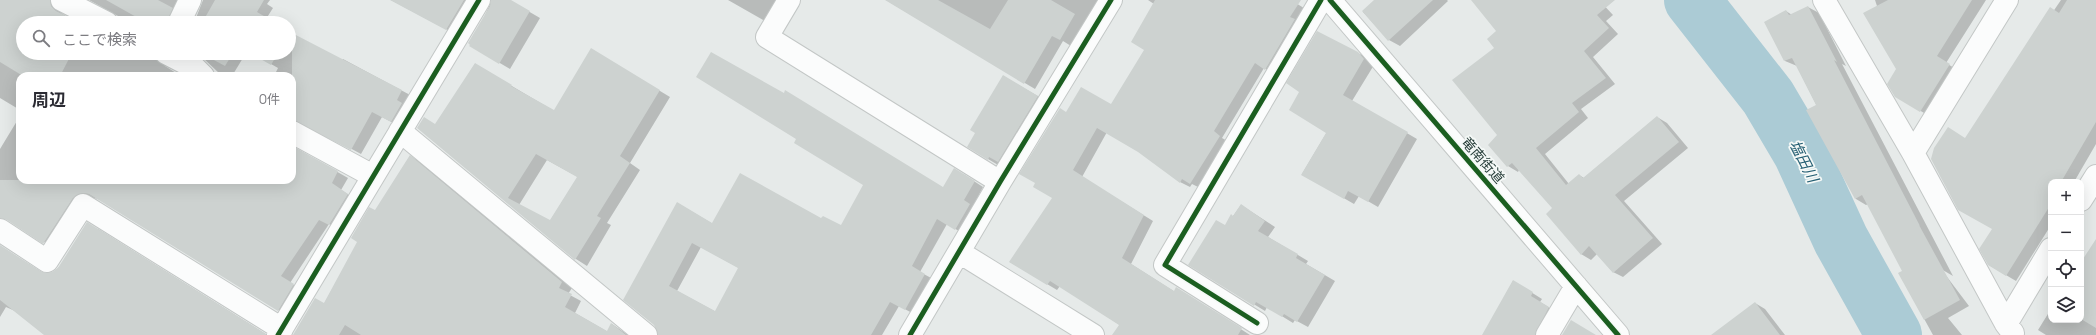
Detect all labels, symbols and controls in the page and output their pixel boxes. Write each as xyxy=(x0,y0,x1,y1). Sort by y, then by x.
search box xyxy=(16,16,296,60)
icon: search xyxy=(30,27,52,49)
text: ここで検索 xyxy=(62,30,137,49)
text: 周辺 xyxy=(32,89,66,111)
text: 0件 xyxy=(259,91,280,108)
street label: 竜南街道 xyxy=(1458,133,1508,187)
water label: 塩田川 xyxy=(1785,137,1824,187)
map controls xyxy=(2048,179,2084,323)
button: + xyxy=(2048,179,2084,215)
button: − xyxy=(2048,215,2084,251)
button: locate xyxy=(2048,251,2084,287)
button: layers xyxy=(2048,287,2084,323)

